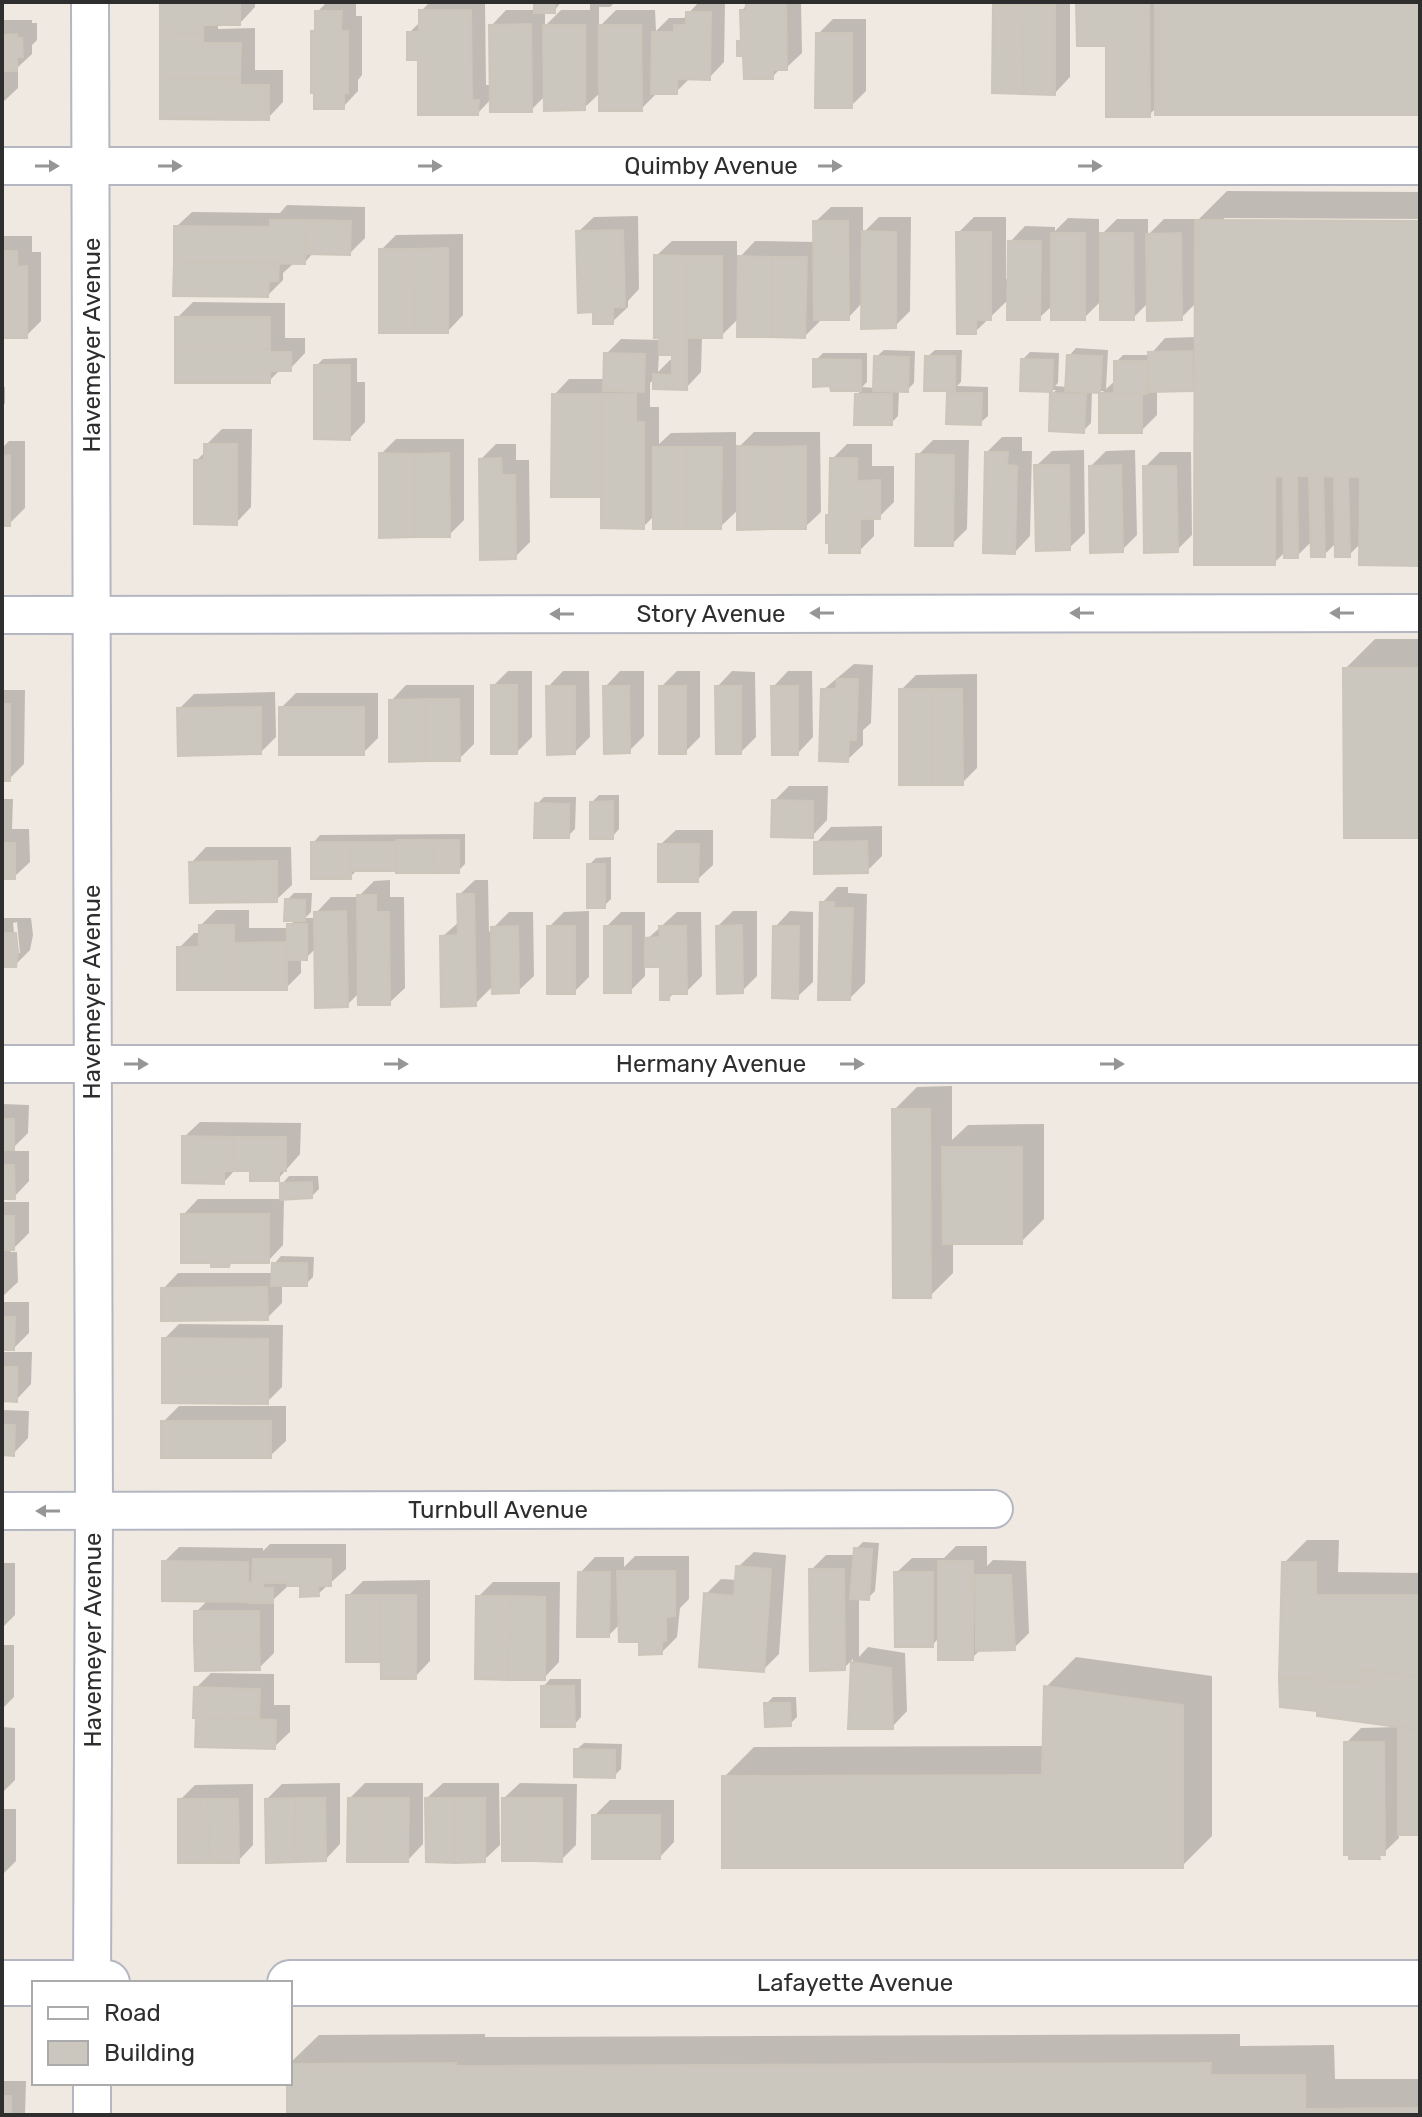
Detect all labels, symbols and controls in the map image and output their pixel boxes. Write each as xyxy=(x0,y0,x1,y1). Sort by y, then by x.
street label: Quimby Avenue xyxy=(624,152,798,180)
one-way arrow xyxy=(35,160,60,172)
one-way arrow xyxy=(158,160,183,172)
one-way arrow xyxy=(418,160,443,172)
one-way arrow xyxy=(818,160,843,172)
one-way arrow xyxy=(1078,160,1103,172)
street label: Havemeyer Avenue xyxy=(78,238,106,452)
street label: Story Avenue xyxy=(636,600,786,628)
one-way arrow xyxy=(809,607,834,619)
one-way arrow xyxy=(1069,607,1094,619)
one-way arrow xyxy=(1329,607,1354,619)
one-way arrow xyxy=(549,608,574,620)
street label: Havemeyer Avenue xyxy=(78,885,106,1099)
street label: Hermany Avenue xyxy=(616,1050,806,1078)
one-way arrow xyxy=(124,1058,149,1070)
one-way arrow xyxy=(384,1058,409,1070)
one-way arrow xyxy=(840,1058,865,1070)
one-way arrow xyxy=(1100,1058,1125,1070)
street label: Turnbull Avenue xyxy=(408,1496,588,1524)
one-way arrow xyxy=(35,1505,60,1517)
street label: Havemeyer Avenue xyxy=(79,1533,107,1747)
street label: Lafayette Avenue xyxy=(757,1969,953,1997)
legend xyxy=(32,1981,292,2085)
text: Road xyxy=(104,1999,161,2027)
text: Building xyxy=(104,2039,195,2067)

